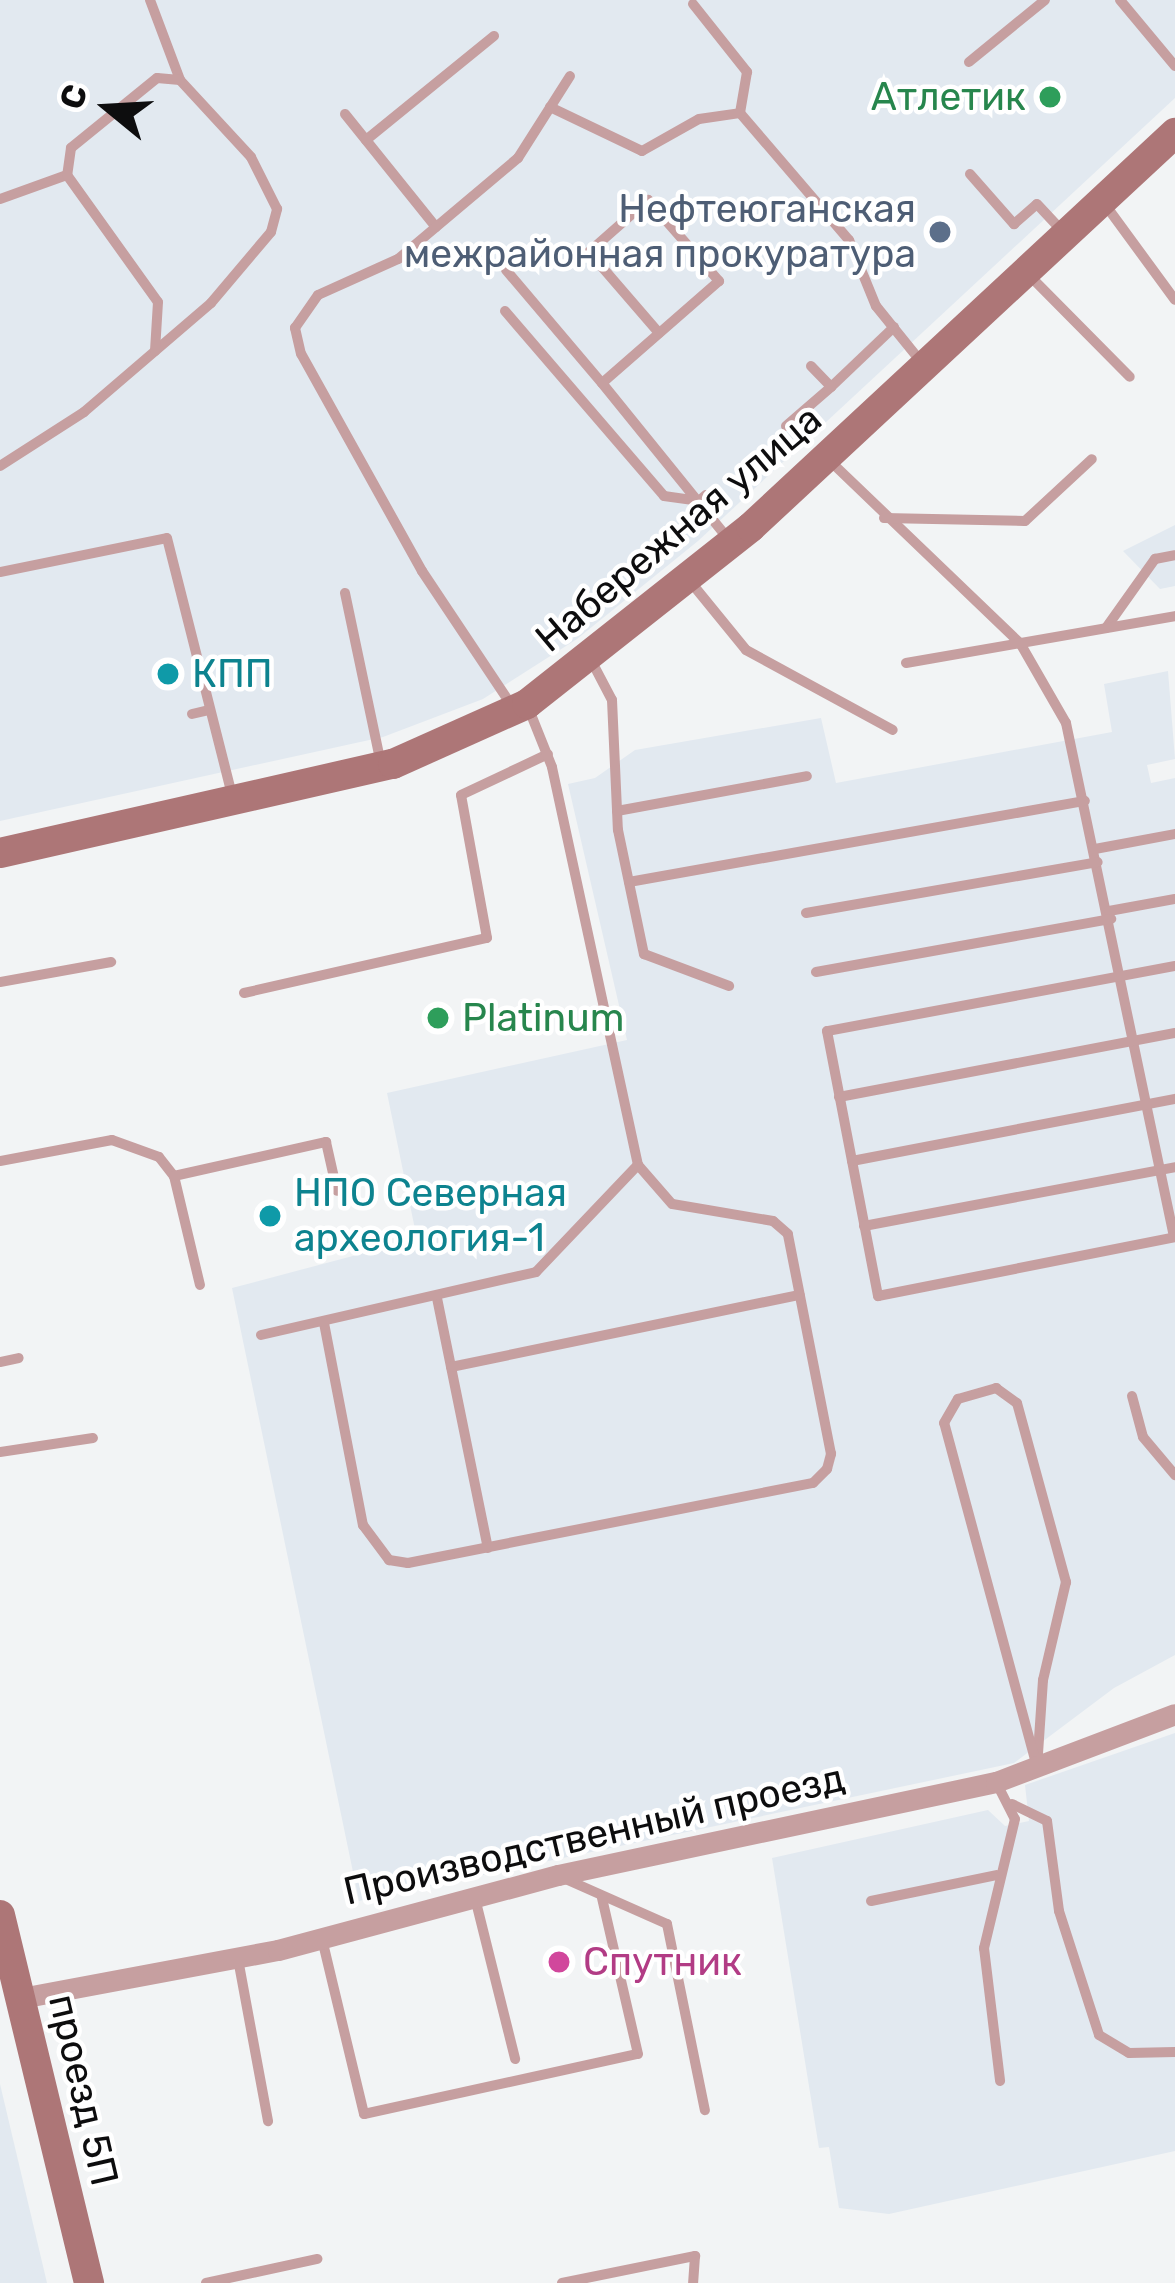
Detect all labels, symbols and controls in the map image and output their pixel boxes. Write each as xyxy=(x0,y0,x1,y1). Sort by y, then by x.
north arrow xyxy=(48,48,168,168)
place label: Атлетик xyxy=(871,74,1026,120)
text: С xyxy=(51,80,95,114)
marker: Атлетик xyxy=(1037,84,1063,110)
place label: Нефтеюганская межрайонная прокуратура xyxy=(404,187,916,278)
marker: Нефтеюганская межрайонная прокуратура xyxy=(927,219,953,245)
street label: Набережная улица xyxy=(527,396,831,662)
place label: КПП xyxy=(192,651,273,697)
marker: КПП xyxy=(155,661,181,687)
place label: Platinum xyxy=(462,995,624,1041)
marker: Platinum xyxy=(425,1005,451,1031)
place label: НПО Северная археология-1 xyxy=(294,1171,567,1262)
marker: НПО Северная археология-1 xyxy=(257,1203,283,1229)
street label: Производственный проезд xyxy=(339,1755,849,1915)
place label: Спутник xyxy=(583,1939,742,1985)
marker: Спутник xyxy=(546,1949,572,1975)
street label: проезд 5П xyxy=(38,1990,128,2190)

